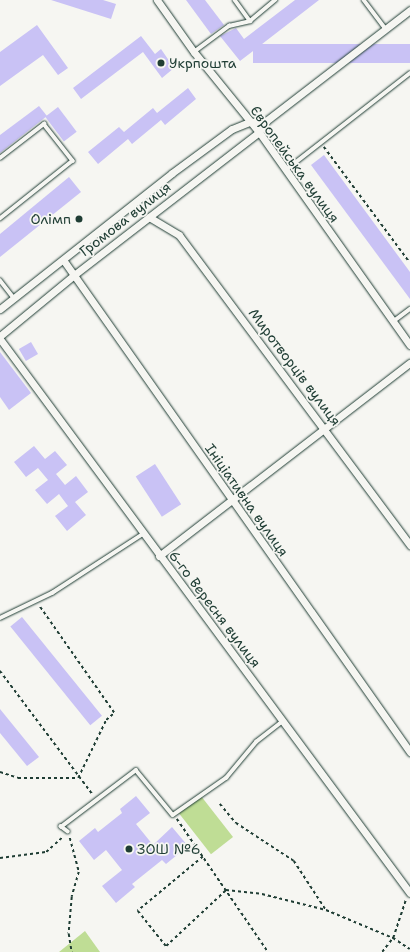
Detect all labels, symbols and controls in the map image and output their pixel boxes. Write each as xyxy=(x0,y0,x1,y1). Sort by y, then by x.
place label: Укрпошта xyxy=(169,55,236,71)
marker: Укрпошта xyxy=(156,58,166,68)
street label: Європейська вулиця xyxy=(247,102,343,226)
street label: Громова вулиця xyxy=(76,178,174,260)
place label: Олімп xyxy=(31,211,71,227)
marker: Олімп xyxy=(74,214,84,224)
street label: Миротворців вулиця xyxy=(245,305,345,429)
street label: Ініціативна вулиця xyxy=(202,440,292,560)
street label: 6-го Вересня вулиця xyxy=(166,547,264,671)
place label: ЗОШ №6 xyxy=(137,841,200,857)
marker: ЗОШ №6 xyxy=(124,844,134,854)

